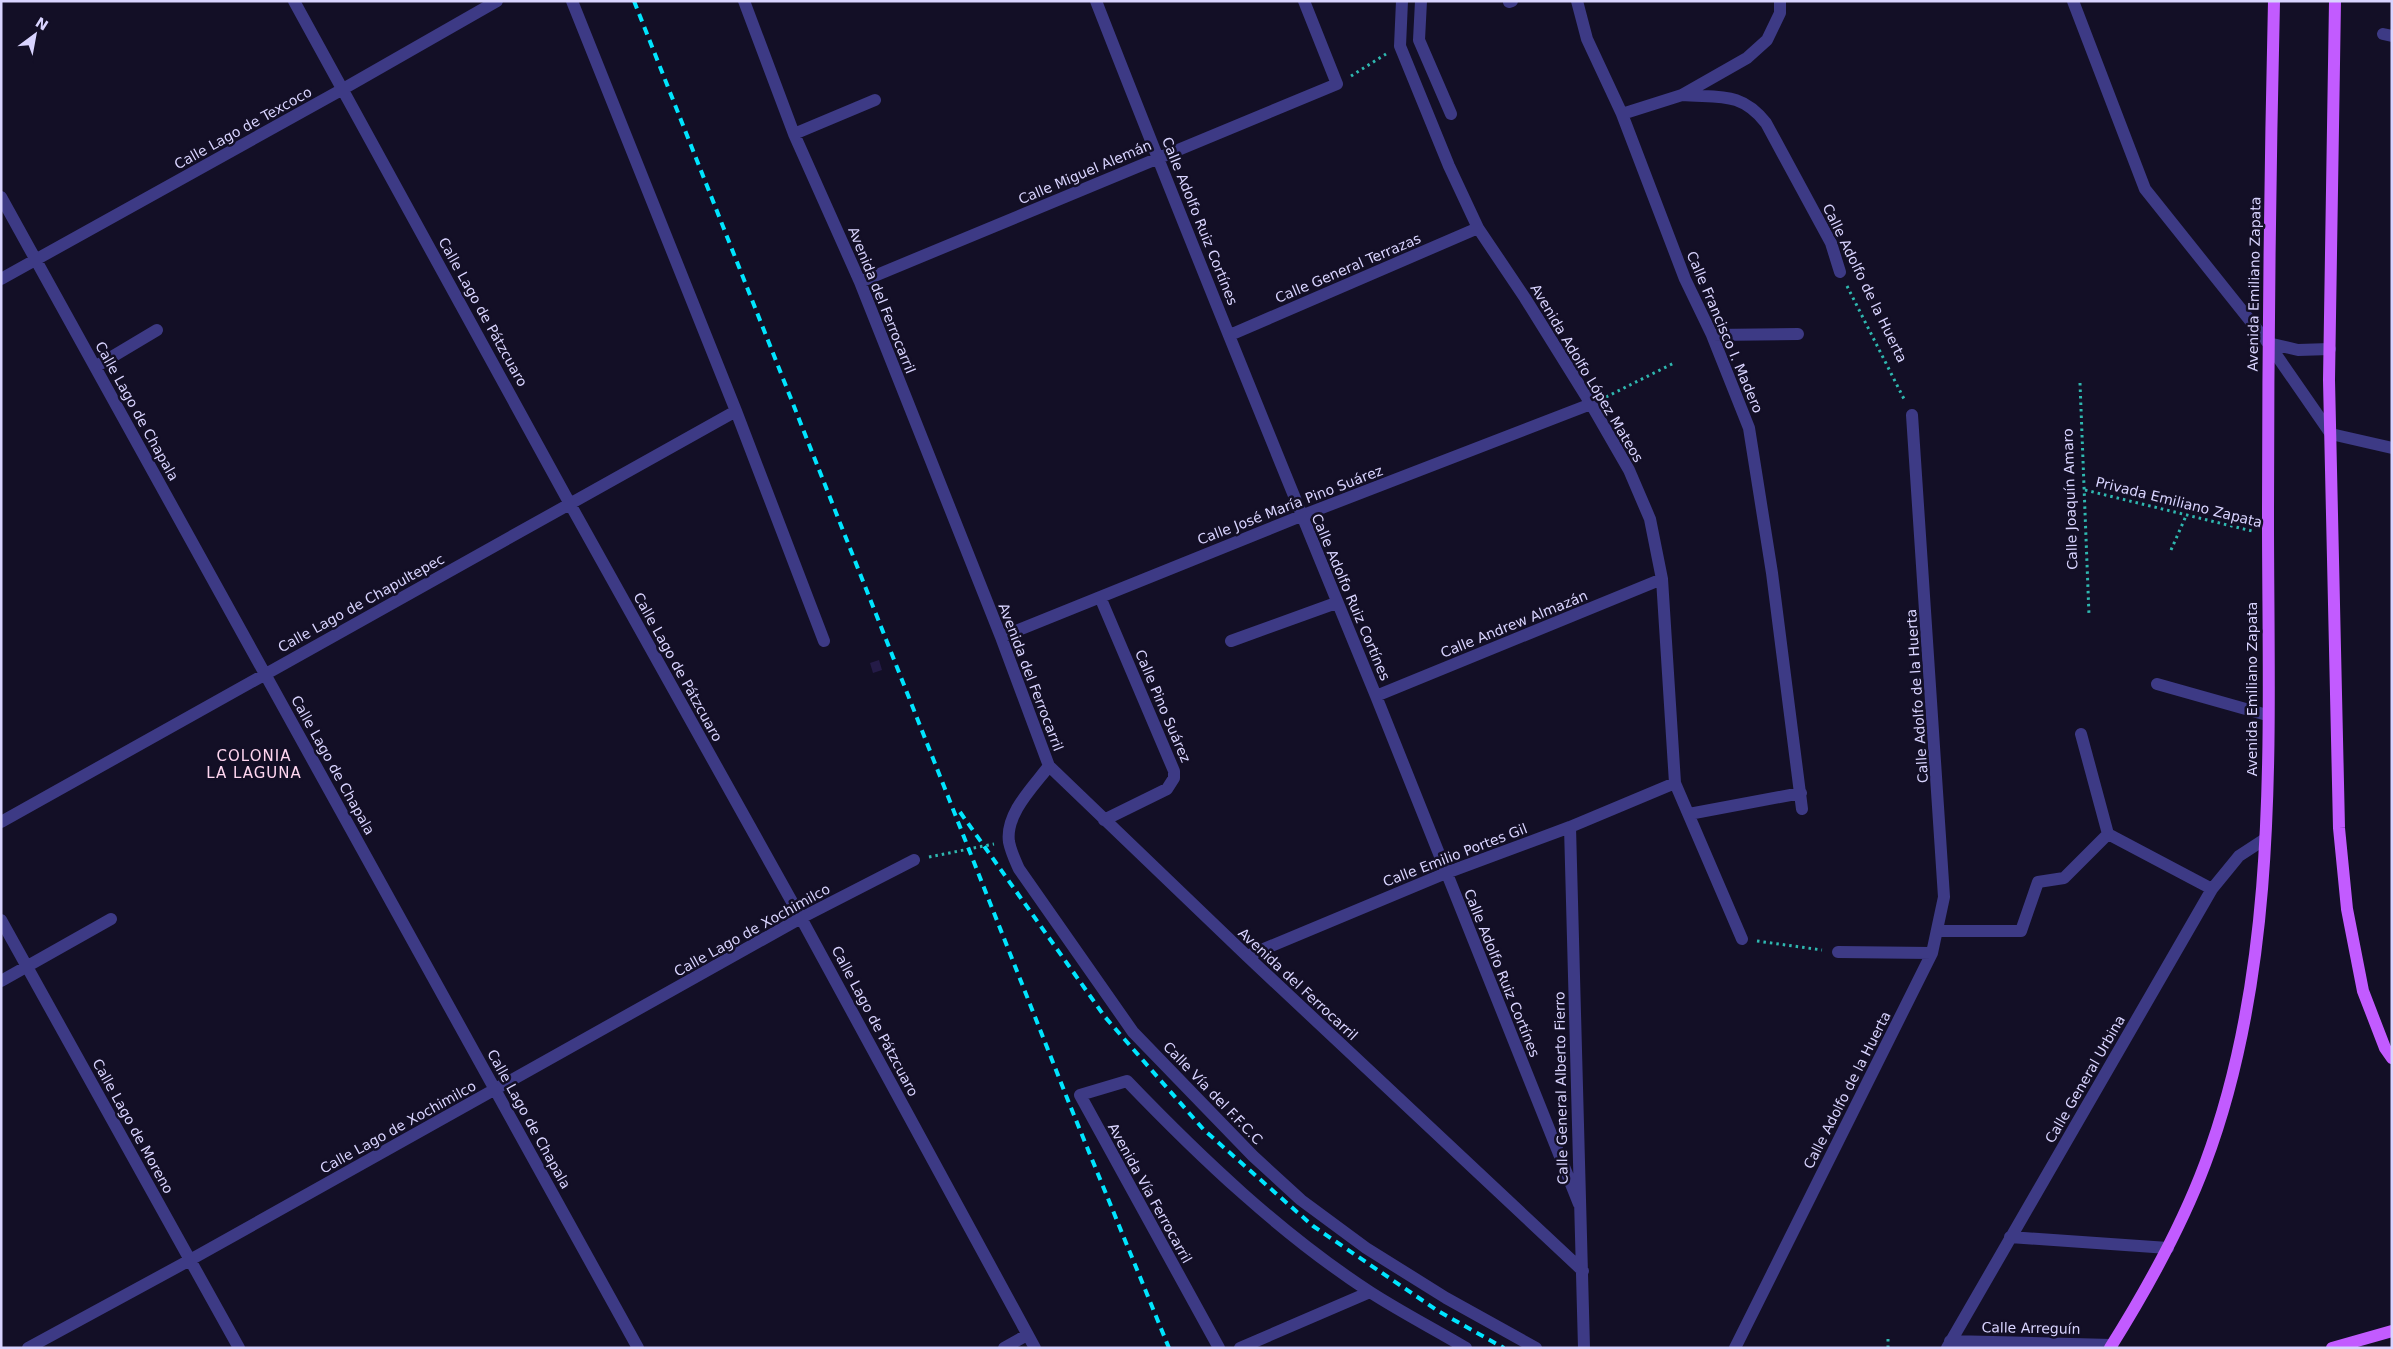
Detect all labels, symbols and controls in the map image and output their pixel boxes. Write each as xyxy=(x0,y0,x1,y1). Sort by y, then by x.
north arrow xyxy=(10,10,60,60)
text: N xyxy=(33,14,51,34)
street label: Calle Lago de Texcoco xyxy=(172,84,314,172)
street label: Calle Adolfo Ruiz Cortínes xyxy=(1159,135,1241,307)
street label: Calle Miguel Alemán xyxy=(1016,137,1154,207)
street label: Avenida Emiliano Zapata xyxy=(2244,197,2264,371)
street label: Calle Adolfo de la Huerta xyxy=(1820,201,1910,365)
street label: Avenida del Ferrocarril xyxy=(845,224,919,376)
street label: Calle General Terrazas xyxy=(1273,230,1423,306)
street label: Calle Lago de Pátzcuaro xyxy=(435,235,531,389)
street label: Calle Francisco I. Madero xyxy=(1684,249,1766,415)
street label: Avenida Adolfo López Mateos xyxy=(1527,281,1647,465)
street label: Calle Lago de Chapala xyxy=(92,339,182,483)
street label: Calle Joaquín Amaro xyxy=(2060,428,2080,570)
street label: Calle José María Pino Suárez xyxy=(1195,462,1385,548)
street label: Privada Emiliano Zapata xyxy=(2094,474,2264,530)
street label: Calle Adolfo Ruiz Cortínes xyxy=(1309,511,1393,683)
street label: Calle Lago de Chapultepec xyxy=(275,551,447,655)
street label: Calle Andrew Almazán xyxy=(1438,587,1590,661)
street label: Calle Lago de Pátzcuaro xyxy=(630,590,726,744)
street label: Avenida del Ferrocarril xyxy=(995,601,1067,753)
street label: Avenida Emiliano Zapata xyxy=(2244,602,2260,776)
street label: Calle Adolfo de la Huerta xyxy=(1903,608,1931,784)
street label: Calle Pino Suárez xyxy=(1132,647,1194,765)
street label: Calle Lago de Chapala xyxy=(288,693,378,837)
district label: COLONIA LA LAGUNA xyxy=(206,747,302,782)
street label: Calle Emilio Portes Gil xyxy=(1381,820,1529,890)
street label: Calle Lago de Xochimilco xyxy=(671,880,833,980)
street label: Calle Adolfo Ruiz Cortínes xyxy=(1461,887,1543,1059)
street label: Avenida del Ferrocarril xyxy=(1235,925,1361,1043)
street label: Calle Lago de Pátzcuaro xyxy=(829,943,921,1099)
street label: Calle General Alberto Fierro xyxy=(1551,991,1571,1185)
street label: Calle Adolfo de la Huerta xyxy=(1800,1009,1894,1171)
street label: Calle General Urbina xyxy=(2042,1012,2128,1146)
street label: Calle Vía del F.F.C.C xyxy=(1160,1039,1266,1148)
street label: Calle Lago de Chapala xyxy=(484,1047,574,1191)
street label: Calle Lago de Moreno xyxy=(89,1056,177,1196)
street label: Calle Lago de Xochimilco xyxy=(317,1077,479,1177)
street label: Avenida Vía Ferrocarril xyxy=(1105,1120,1195,1266)
street label: Calle Arreguín xyxy=(1981,1319,2081,1337)

